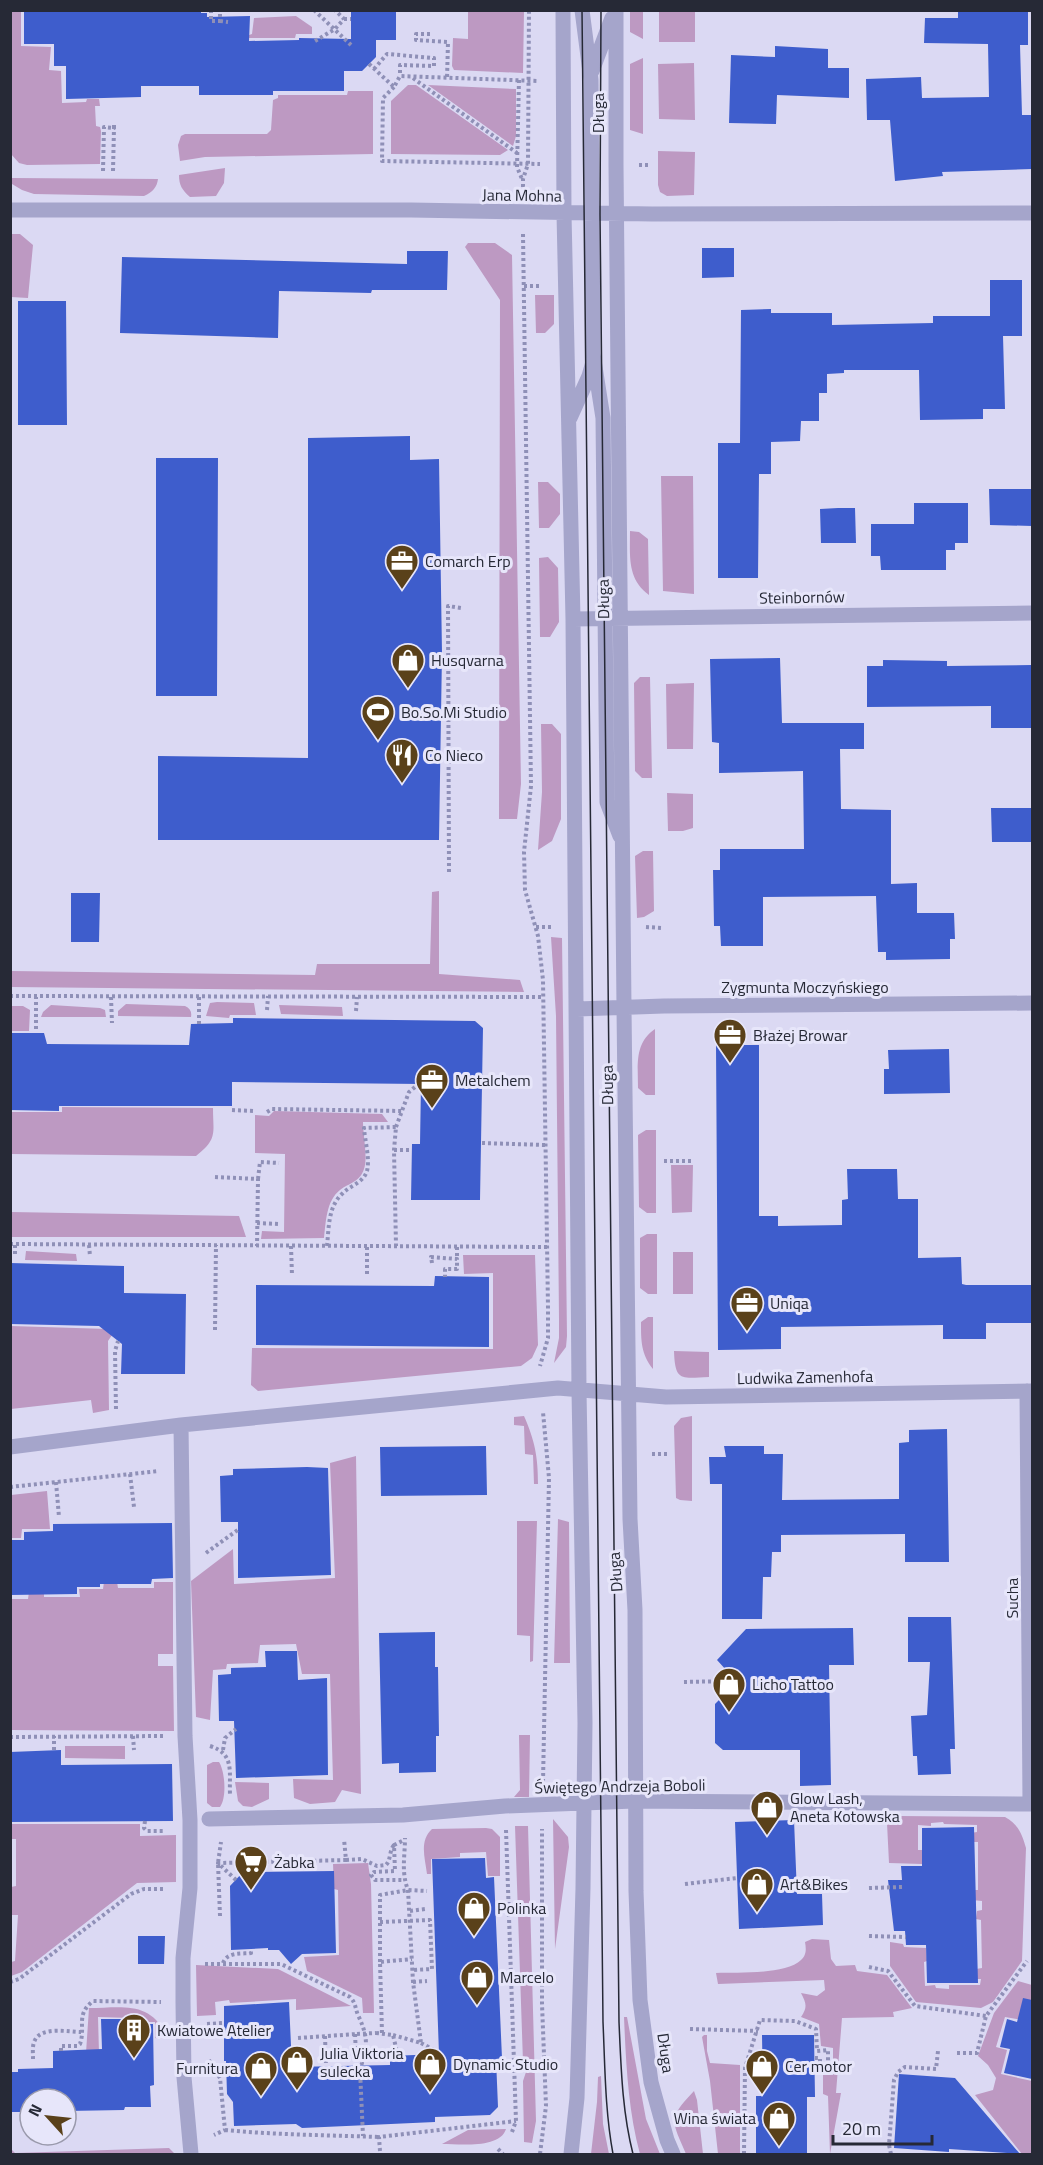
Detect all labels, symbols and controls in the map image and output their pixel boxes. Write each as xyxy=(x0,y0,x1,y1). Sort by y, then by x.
street label: Długa xyxy=(586,93,610,133)
street label: Jana Mohna xyxy=(482,182,562,208)
office icon: Comarch Erp xyxy=(384,543,420,590)
place label: Comarch Erp xyxy=(425,549,511,573)
street label: Długa xyxy=(591,579,615,619)
street label: Steinbornów xyxy=(759,584,845,610)
shop icon: Husqvarna xyxy=(390,642,426,689)
place label: Husqvarna xyxy=(431,648,504,672)
sports icon: Bo.So.Mi Studio xyxy=(360,694,396,741)
place label: Bo.So.Mi Studio xyxy=(401,700,507,724)
restaurant icon: Co Nieco xyxy=(384,737,420,784)
place label: Co Nieco xyxy=(425,743,483,767)
street label: Zygmunta Moczyńskiego xyxy=(721,975,889,999)
office icon: Błażej Browar xyxy=(712,1017,748,1064)
place label: Błażej Browar xyxy=(753,1023,848,1047)
office icon: Metalchem xyxy=(414,1062,450,1109)
street label: Długa xyxy=(595,1065,619,1105)
place label: Metalchem xyxy=(455,1068,531,1092)
office icon: Uniqa xyxy=(729,1285,765,1332)
place label: Uniqa xyxy=(770,1291,809,1315)
street label: Ludwika Zamenhofa xyxy=(737,1364,873,1390)
street label: Długa xyxy=(602,1551,628,1593)
street label: Sucha xyxy=(1000,1578,1024,1618)
shop icon: Licho Tattoo xyxy=(711,1666,747,1713)
place label: Licho Tattoo xyxy=(752,1672,834,1696)
street label: Świętego Andrzeja Boboli xyxy=(534,1773,706,1799)
place label: Glow Lash, Aneta Kotowska xyxy=(790,1786,900,1828)
shop icon: Glow Lash, Aneta Kotowska xyxy=(749,1789,785,1836)
supermarket icon: Żabka xyxy=(233,1844,269,1891)
place label: Żabka xyxy=(274,1850,315,1874)
shop icon: Art&Bikes xyxy=(739,1866,775,1913)
place label: Art&Bikes xyxy=(780,1872,848,1896)
shop icon: Polinka xyxy=(456,1890,492,1937)
place label: Polinka xyxy=(497,1896,546,1920)
shop icon: Marcelo xyxy=(459,1959,495,2006)
place label: Marcelo xyxy=(500,1965,554,1989)
building icon: Kwiatowe Atelier xyxy=(116,2012,152,2059)
place label: Kwiatowe Atelier xyxy=(157,2018,271,2042)
street label: Długa xyxy=(651,2032,681,2074)
place label: Julia Viktoria sulecka xyxy=(320,2041,403,2083)
shop icon: Julia Viktoria sulecka xyxy=(279,2044,315,2091)
shop icon: Dynamic Studio xyxy=(412,2046,448,2093)
shop icon: Cer motor xyxy=(744,2048,780,2095)
shop icon: Furnitura xyxy=(243,2050,279,2097)
place label: Dynamic Studio xyxy=(453,2052,558,2076)
place label: Cer motor xyxy=(785,2054,853,2078)
place label: Furnitura xyxy=(176,2056,238,2080)
north arrow xyxy=(18,2087,78,2147)
text: N xyxy=(21,2100,48,2121)
shop icon: Wina świata xyxy=(761,2100,797,2147)
place label: Wina świata xyxy=(673,2106,756,2130)
scale bar xyxy=(833,2108,932,2146)
text: 20 m xyxy=(842,2115,881,2142)

